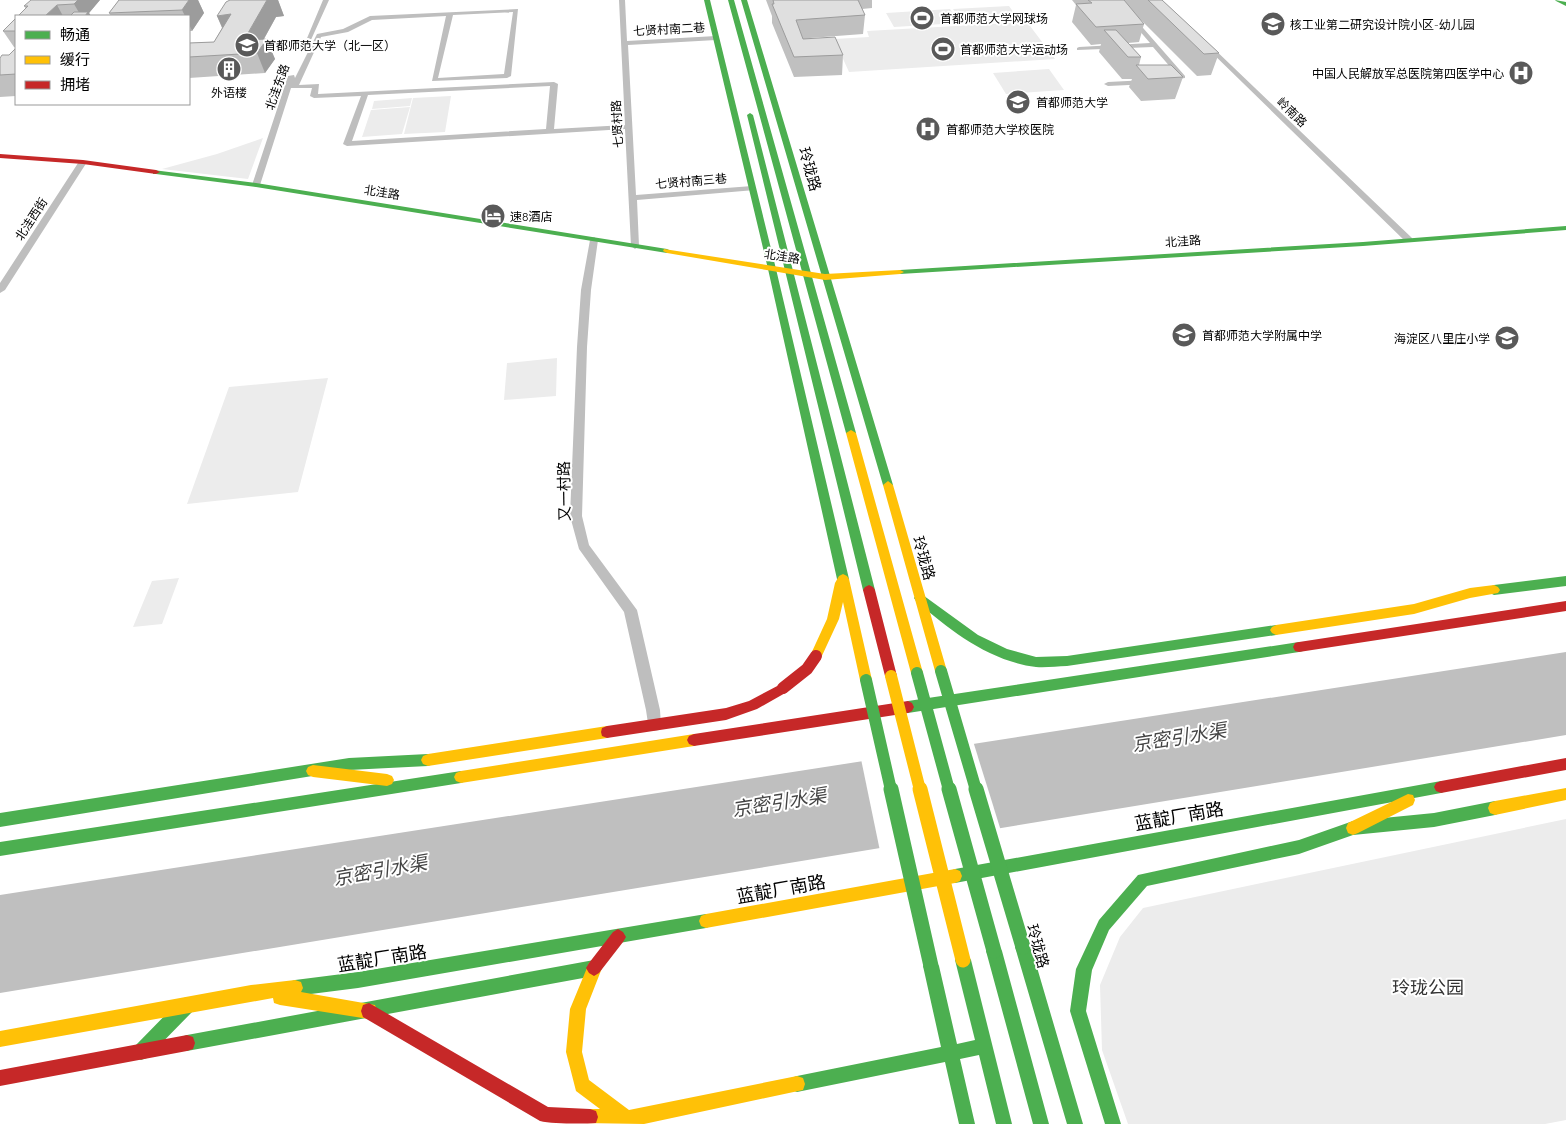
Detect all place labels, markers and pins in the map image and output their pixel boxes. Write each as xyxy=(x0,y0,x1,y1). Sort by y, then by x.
sports icon: 首都师范大学网球场 xyxy=(909,5,935,31)
place label: 首都师范大学网球场 xyxy=(940,11,1048,26)
school or university icon: 核工业第二研究设计院小区-幼儿园 xyxy=(1260,11,1286,37)
place label: 核工业第二研究设计院小区-幼儿园 xyxy=(1290,17,1475,32)
school or university icon: 首都师范大学（北一区） xyxy=(234,32,260,58)
sports icon: 首都师范大学运动场 xyxy=(930,36,956,62)
place label: 首都师范大学（北一区） xyxy=(264,38,396,53)
place label: 首都师范大学运动场 xyxy=(960,42,1068,57)
building icon: 外语楼 xyxy=(216,56,242,82)
hospital icon: 中国人民解放军总医院第四医学中心 xyxy=(1508,60,1534,86)
place label: 中国人民解放军总医院第四医学中心 xyxy=(1312,66,1504,81)
place label: 外语楼 xyxy=(211,85,247,100)
school or university icon: 首都师范大学 xyxy=(1005,89,1031,115)
place label: 首都师范大学 xyxy=(1036,95,1108,110)
hospital icon: 首都师范大学校医院 xyxy=(915,116,941,142)
place label: 首都师范大学校医院 xyxy=(946,122,1054,137)
hotel icon: 速8酒店 xyxy=(480,203,506,229)
place label: 速8酒店 xyxy=(510,209,552,224)
school or university icon: 首都师范大学附属中学 xyxy=(1171,322,1197,348)
school or university icon: 海淀区八里庄小学 xyxy=(1494,325,1520,351)
place label: 首都师范大学附属中学 xyxy=(1202,328,1322,343)
place label: 海淀区八里庄小学 xyxy=(1394,331,1490,346)

